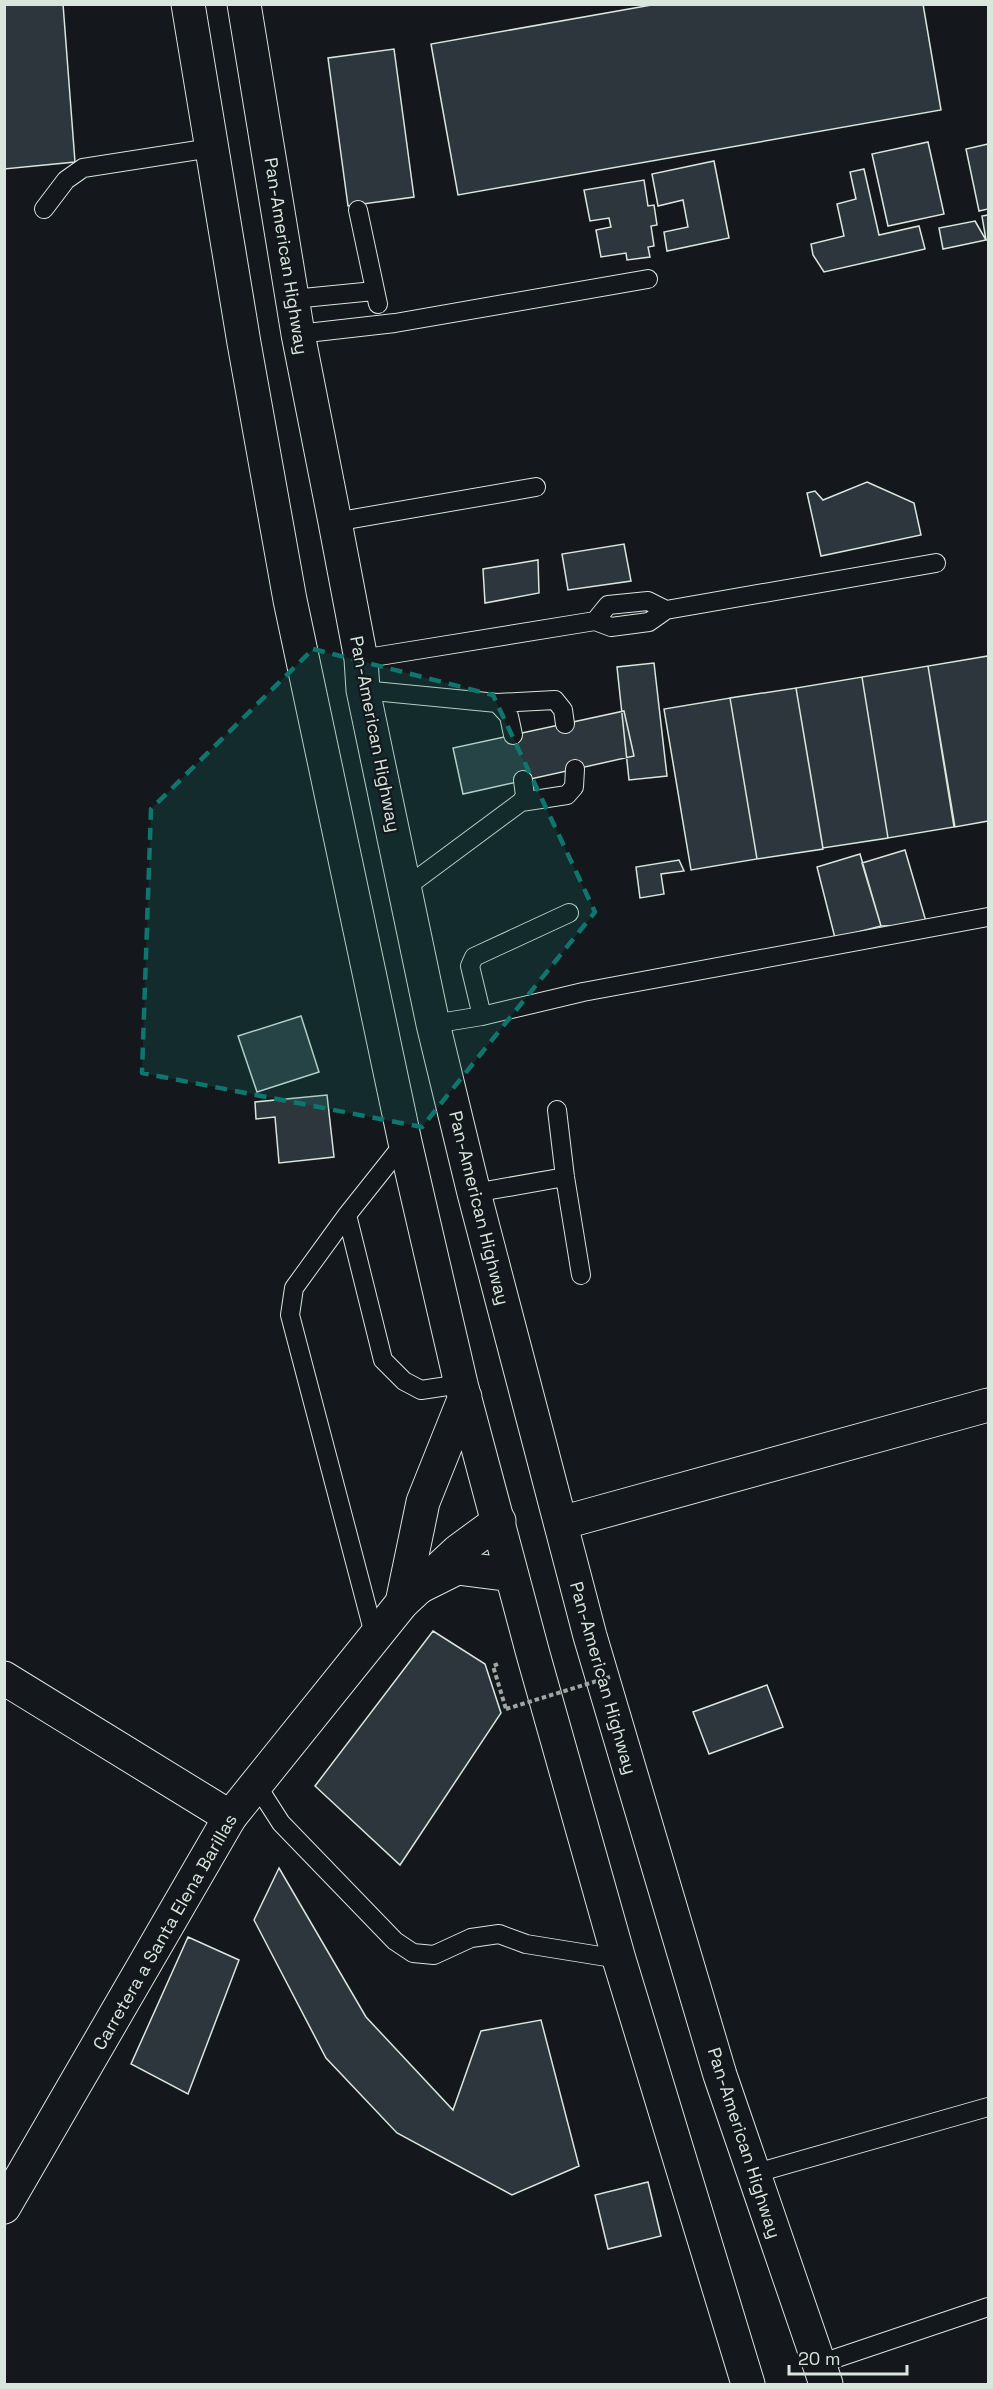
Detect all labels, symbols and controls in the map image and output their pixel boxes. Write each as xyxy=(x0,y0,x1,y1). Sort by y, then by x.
street label: Pan-American Highway xyxy=(260,156,313,356)
street label: Pan-American Highway xyxy=(345,634,406,834)
street label: Pan-American Highway xyxy=(444,1108,515,1307)
street label: Pan-American Highway xyxy=(565,1579,642,1777)
street label: Carretera a Santa Elena Barillas xyxy=(87,1809,242,2054)
street label: Pan-American Highway xyxy=(703,2044,786,2241)
scale bar xyxy=(789,2338,908,2376)
text: 20 m xyxy=(798,2347,841,2370)

